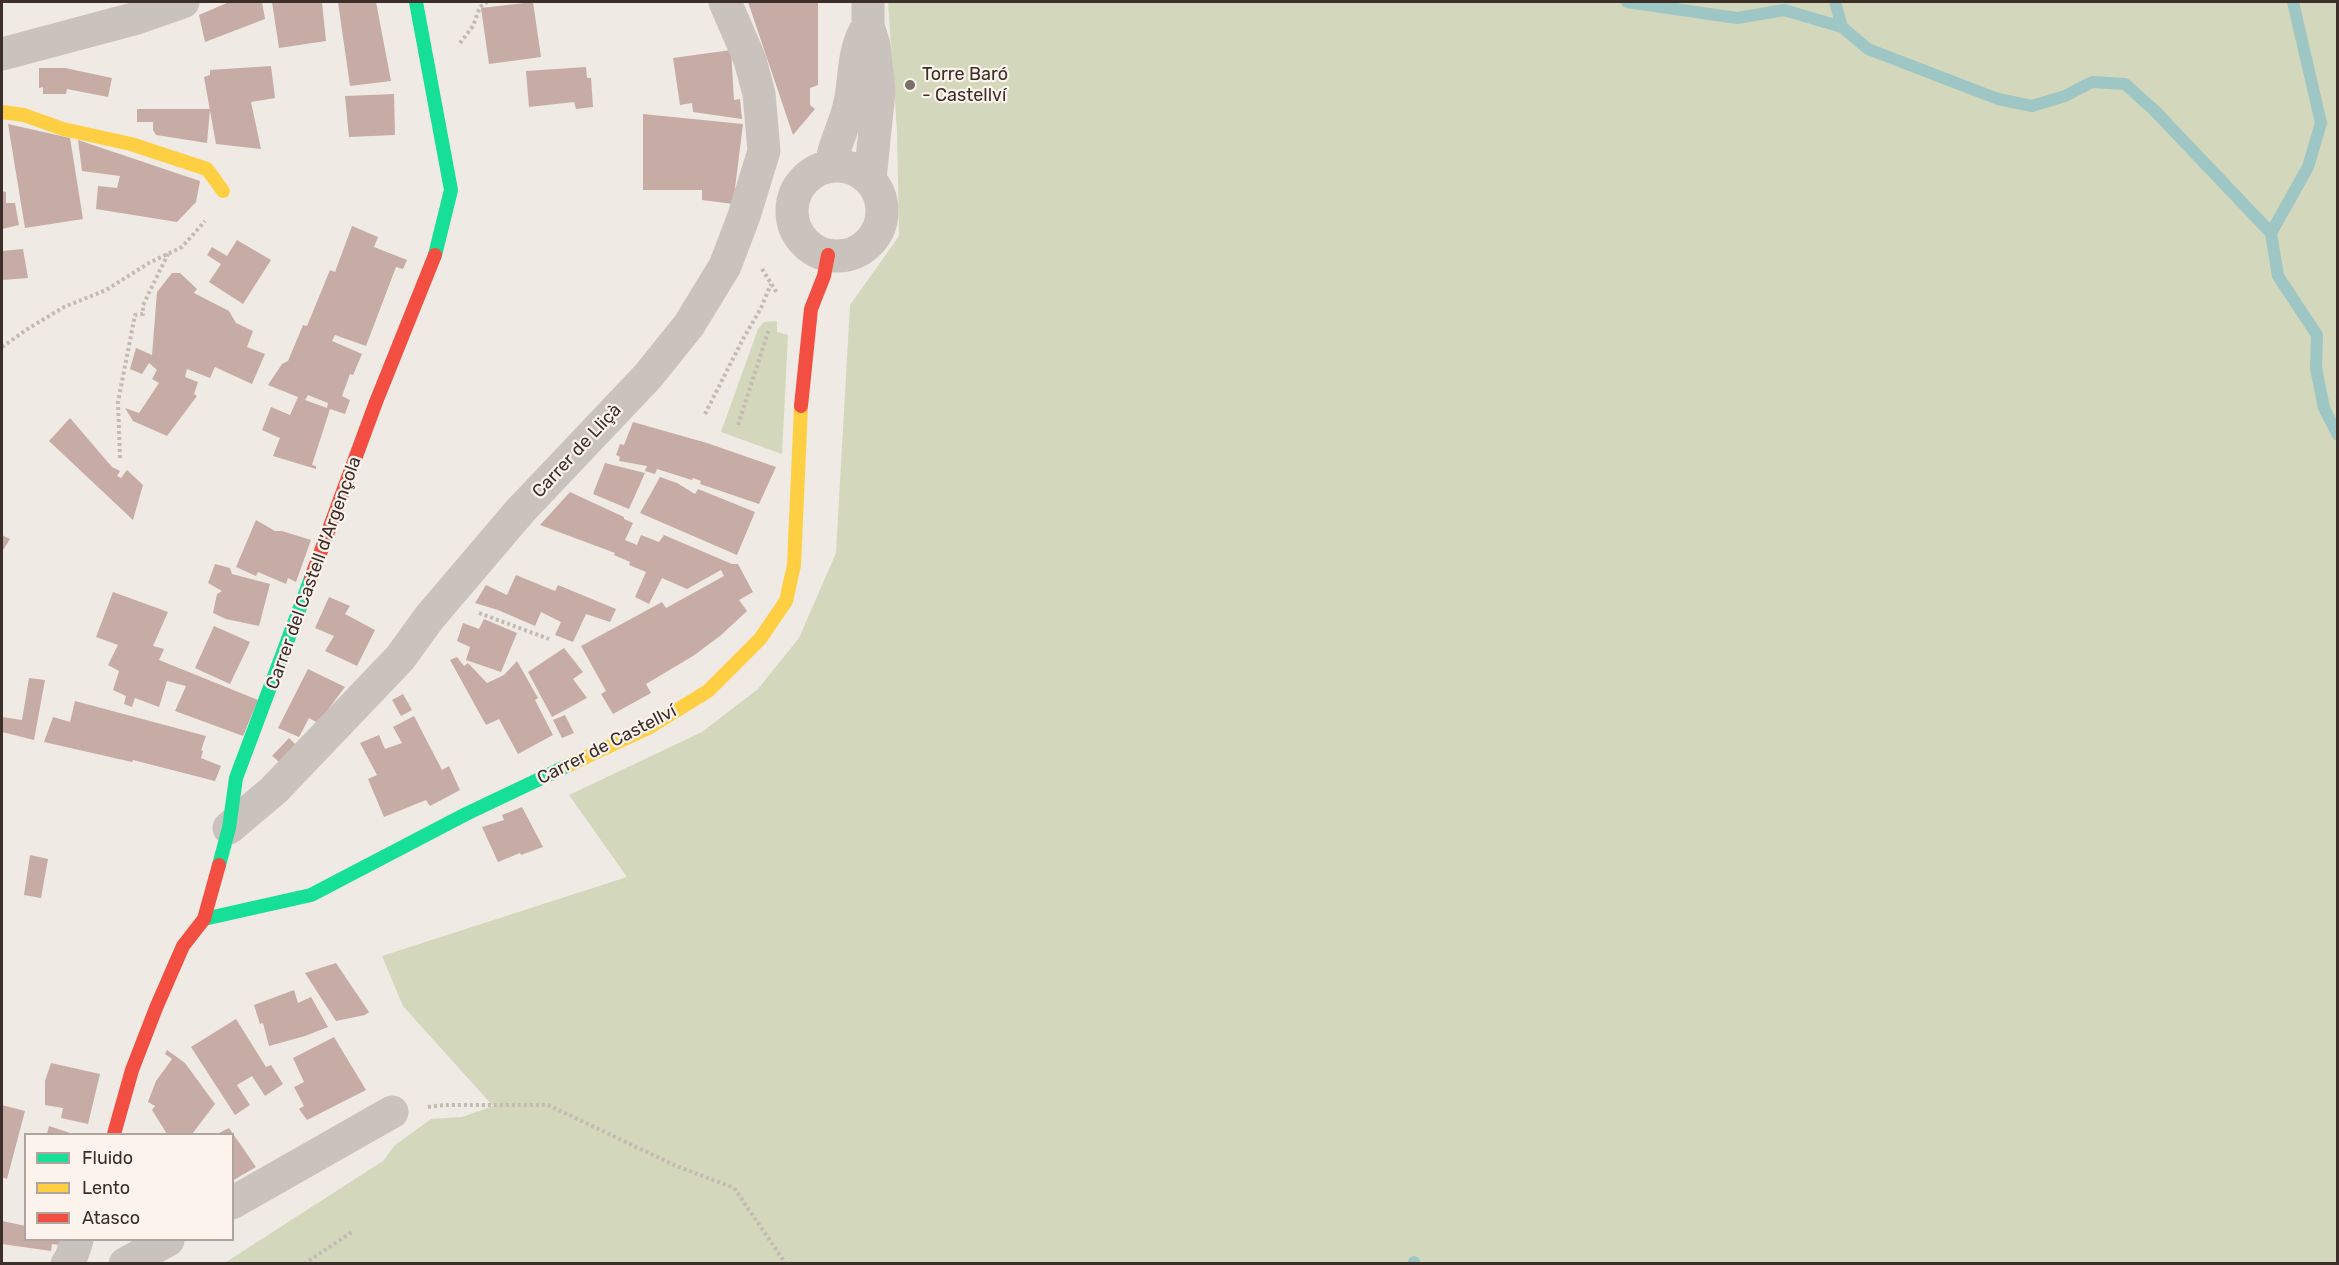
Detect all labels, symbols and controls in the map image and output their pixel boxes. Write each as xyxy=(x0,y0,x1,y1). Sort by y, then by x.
place label: Torre Baró - Castellví xyxy=(922,64,1008,106)
marker: Torre Baró - Castellví xyxy=(903,78,917,92)
street label: Carrer de Lliçà xyxy=(528,399,626,503)
street label: Carrer del Castell d'Argençola xyxy=(262,454,366,692)
street label: Carrer de Castellví xyxy=(534,701,680,789)
legend xyxy=(24,1133,234,1241)
text: Fluido xyxy=(82,1147,133,1169)
text: Lento xyxy=(82,1177,130,1199)
text: Atasco xyxy=(82,1207,140,1229)

